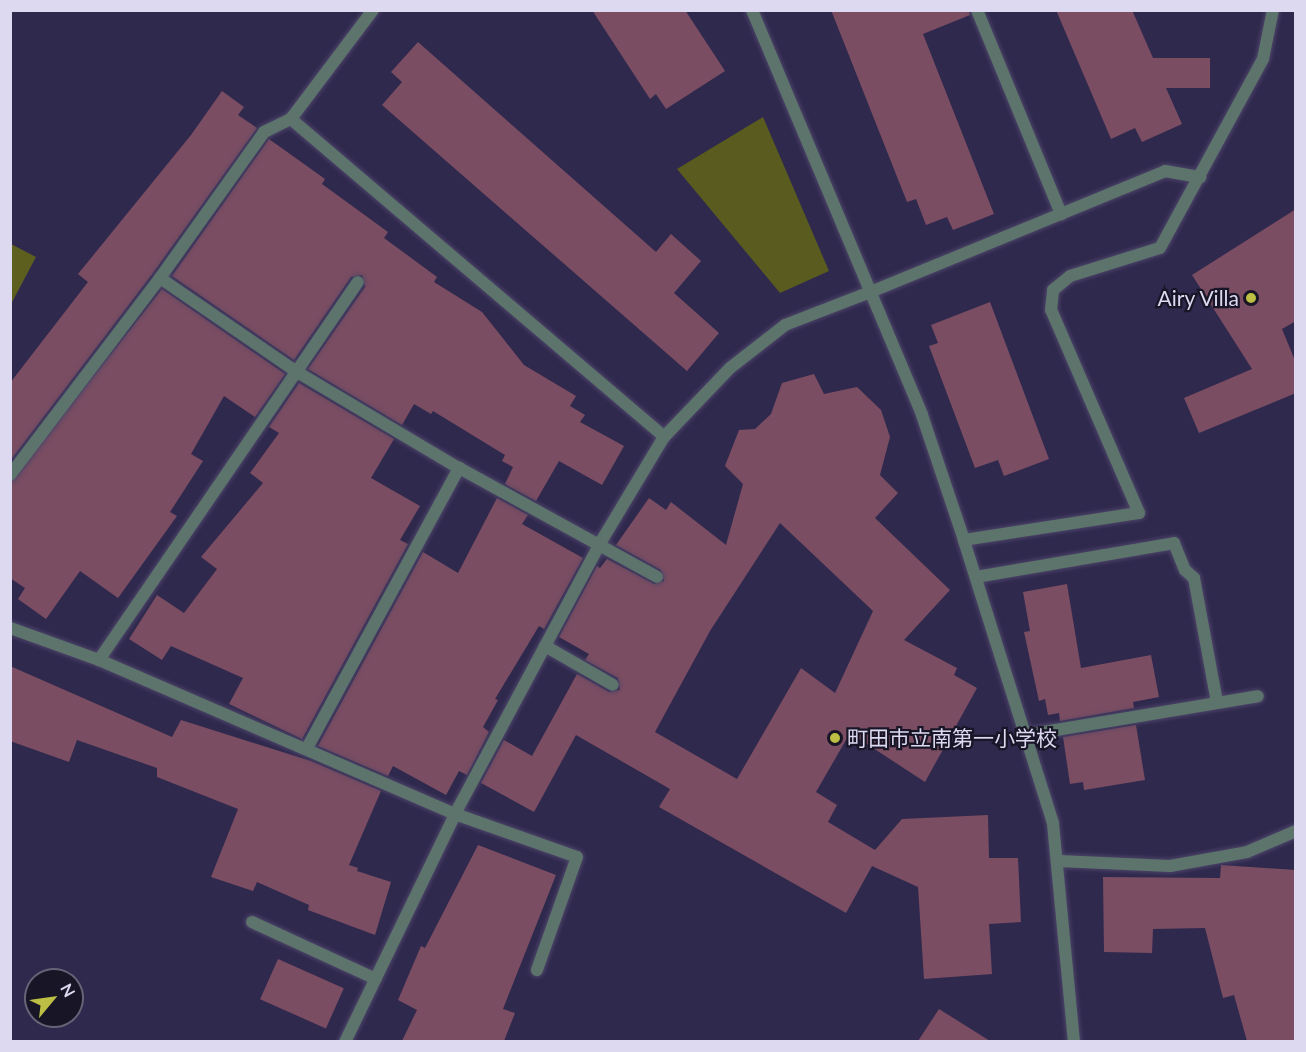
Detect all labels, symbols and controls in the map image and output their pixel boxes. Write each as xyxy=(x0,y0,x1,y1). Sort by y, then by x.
place label: Airy Villa xyxy=(1156,285,1239,311)
marker: Airy Villa xyxy=(1244,291,1258,305)
place label: 町田市立南第一小学校 xyxy=(847,725,1057,751)
marker: 町田市立南第一小学校 xyxy=(828,731,842,745)
north arrow xyxy=(24,968,84,1028)
text: N xyxy=(57,980,80,1000)

